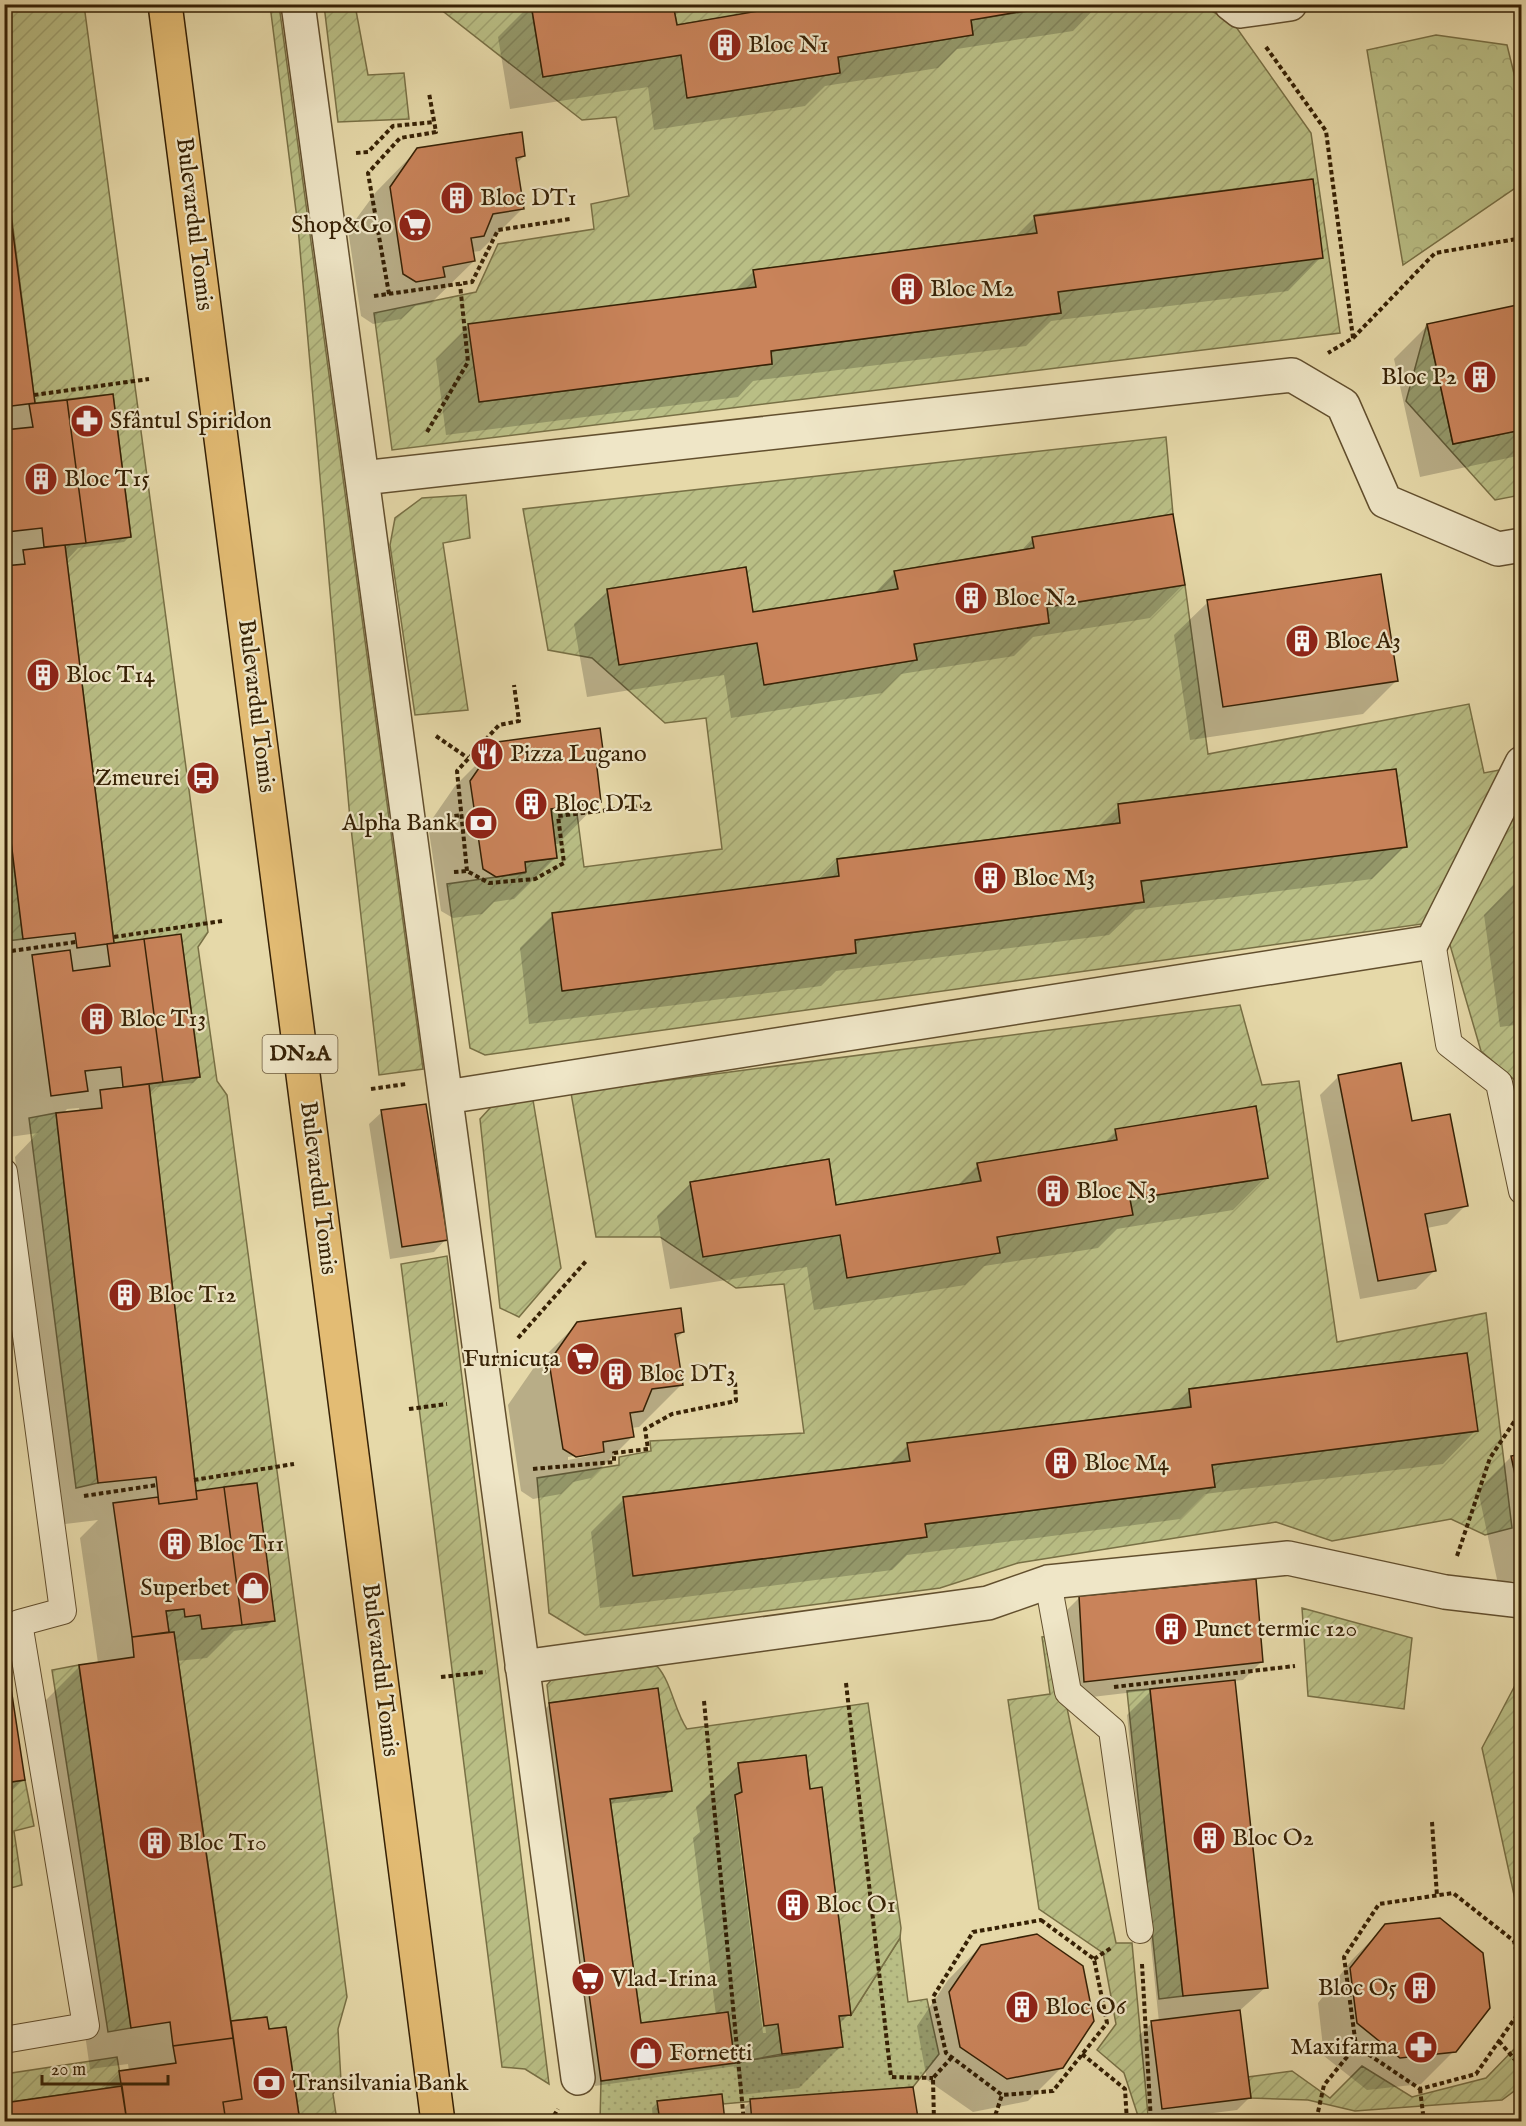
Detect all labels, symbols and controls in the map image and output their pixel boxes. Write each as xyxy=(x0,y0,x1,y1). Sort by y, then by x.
building icon: Bloc N1 xyxy=(707,27,743,63)
place label: Bloc N1 xyxy=(748,30,829,61)
street label: Bulevardul Tomis xyxy=(168,136,220,312)
building icon: Bloc DT1 xyxy=(439,180,475,216)
place label: Bloc DT1 xyxy=(480,183,576,214)
supermarket icon: Shop&Go xyxy=(397,207,433,243)
place label: Shop&Go xyxy=(291,210,392,241)
building icon: Bloc M2 xyxy=(889,271,925,307)
place label: Bloc M2 xyxy=(930,274,1015,305)
building icon: Bloc P2 xyxy=(1462,359,1498,395)
place label: Bloc P2 xyxy=(1381,362,1457,393)
pharmacy icon: Sfântul Spiridon xyxy=(69,403,105,439)
place label: Sfântul Spiridon xyxy=(110,406,272,437)
building icon: Bloc T15 xyxy=(23,461,59,497)
place label: Bloc T15 xyxy=(64,464,150,495)
building icon: Bloc N2 xyxy=(953,580,989,616)
place label: Bloc N2 xyxy=(994,583,1077,614)
street label: Bulevardul Tomis xyxy=(230,618,282,794)
building icon: Bloc A3 xyxy=(1284,623,1320,659)
place label: Bloc A3 xyxy=(1325,626,1401,657)
building icon: Bloc T14 xyxy=(25,657,61,693)
place label: Bloc T14 xyxy=(66,660,155,691)
restaurant icon: Pizza Lugano xyxy=(469,736,505,772)
place label: Pizza Lugano xyxy=(510,739,647,770)
bus stop icon: Zmeurei xyxy=(185,760,221,796)
place label: Zmeurei xyxy=(95,763,180,794)
building icon: Bloc DT2 xyxy=(513,786,549,822)
place label: Bloc DT2 xyxy=(554,789,653,820)
bank icon: Alpha Bank xyxy=(463,805,499,841)
place label: Alpha Bank xyxy=(341,808,458,839)
building icon: Bloc M3 xyxy=(972,860,1008,896)
place label: Bloc M3 xyxy=(1013,863,1095,894)
building icon: Bloc T13 xyxy=(79,1001,115,1037)
place label: Bloc T13 xyxy=(120,1004,206,1035)
road number: DN2A xyxy=(262,1035,338,1073)
street label: Bulevardul Tomis xyxy=(292,1100,344,1276)
building icon: Bloc N3 xyxy=(1035,1173,1071,1209)
place label: Bloc N3 xyxy=(1076,1176,1157,1207)
building icon: Bloc T12 xyxy=(107,1277,143,1313)
place label: Bloc T12 xyxy=(148,1280,236,1311)
supermarket icon: Furnicuța xyxy=(565,1341,601,1377)
place label: Furnicuța xyxy=(463,1344,561,1375)
building icon: Bloc DT3 xyxy=(598,1356,634,1392)
place label: Bloc DT3 xyxy=(639,1359,736,1390)
building icon: Bloc M4 xyxy=(1043,1445,1079,1481)
place label: Bloc M4 xyxy=(1084,1448,1169,1479)
building icon: Bloc T11 xyxy=(157,1526,193,1562)
place label: Bloc T11 xyxy=(198,1529,284,1560)
shop icon: Superbet xyxy=(235,1570,271,1606)
place label: Superbet xyxy=(140,1573,230,1604)
street label: Bulevardul Tomis xyxy=(354,1582,406,1758)
building icon: Punct termic 120 xyxy=(1153,1611,1189,1647)
place label: Punct termic 120 xyxy=(1194,1614,1357,1645)
building icon: Bloc O2 xyxy=(1191,1820,1227,1856)
place label: Bloc O2 xyxy=(1232,1823,1314,1854)
building icon: Bloc T10 xyxy=(137,1825,173,1861)
place label: Bloc T10 xyxy=(178,1828,267,1859)
building icon: Bloc O1 xyxy=(775,1887,811,1923)
place label: Bloc O1 xyxy=(816,1890,896,1921)
supermarket icon: Vlad-Irina xyxy=(570,1961,606,1997)
place label: Vlad-Irina xyxy=(610,1964,718,1995)
building icon: Bloc O5 xyxy=(1402,1970,1438,2006)
place label: Bloc O5 xyxy=(1318,1973,1397,2004)
building icon: Bloc O6 xyxy=(1004,1989,1040,2025)
place label: Bloc O6 xyxy=(1045,1992,1127,2023)
pharmacy icon: Maxifarma xyxy=(1403,2029,1439,2065)
place label: Maxifarma xyxy=(1290,2032,1399,2063)
shop icon: Fornetti xyxy=(628,2035,664,2071)
place label: Fornetti xyxy=(669,2038,752,2069)
scale bar xyxy=(42,2048,168,2086)
text: 20 m xyxy=(51,2059,86,2082)
bank icon: Transilvania Bank xyxy=(251,2065,287,2101)
place label: Transilvania Bank xyxy=(292,2068,469,2099)

